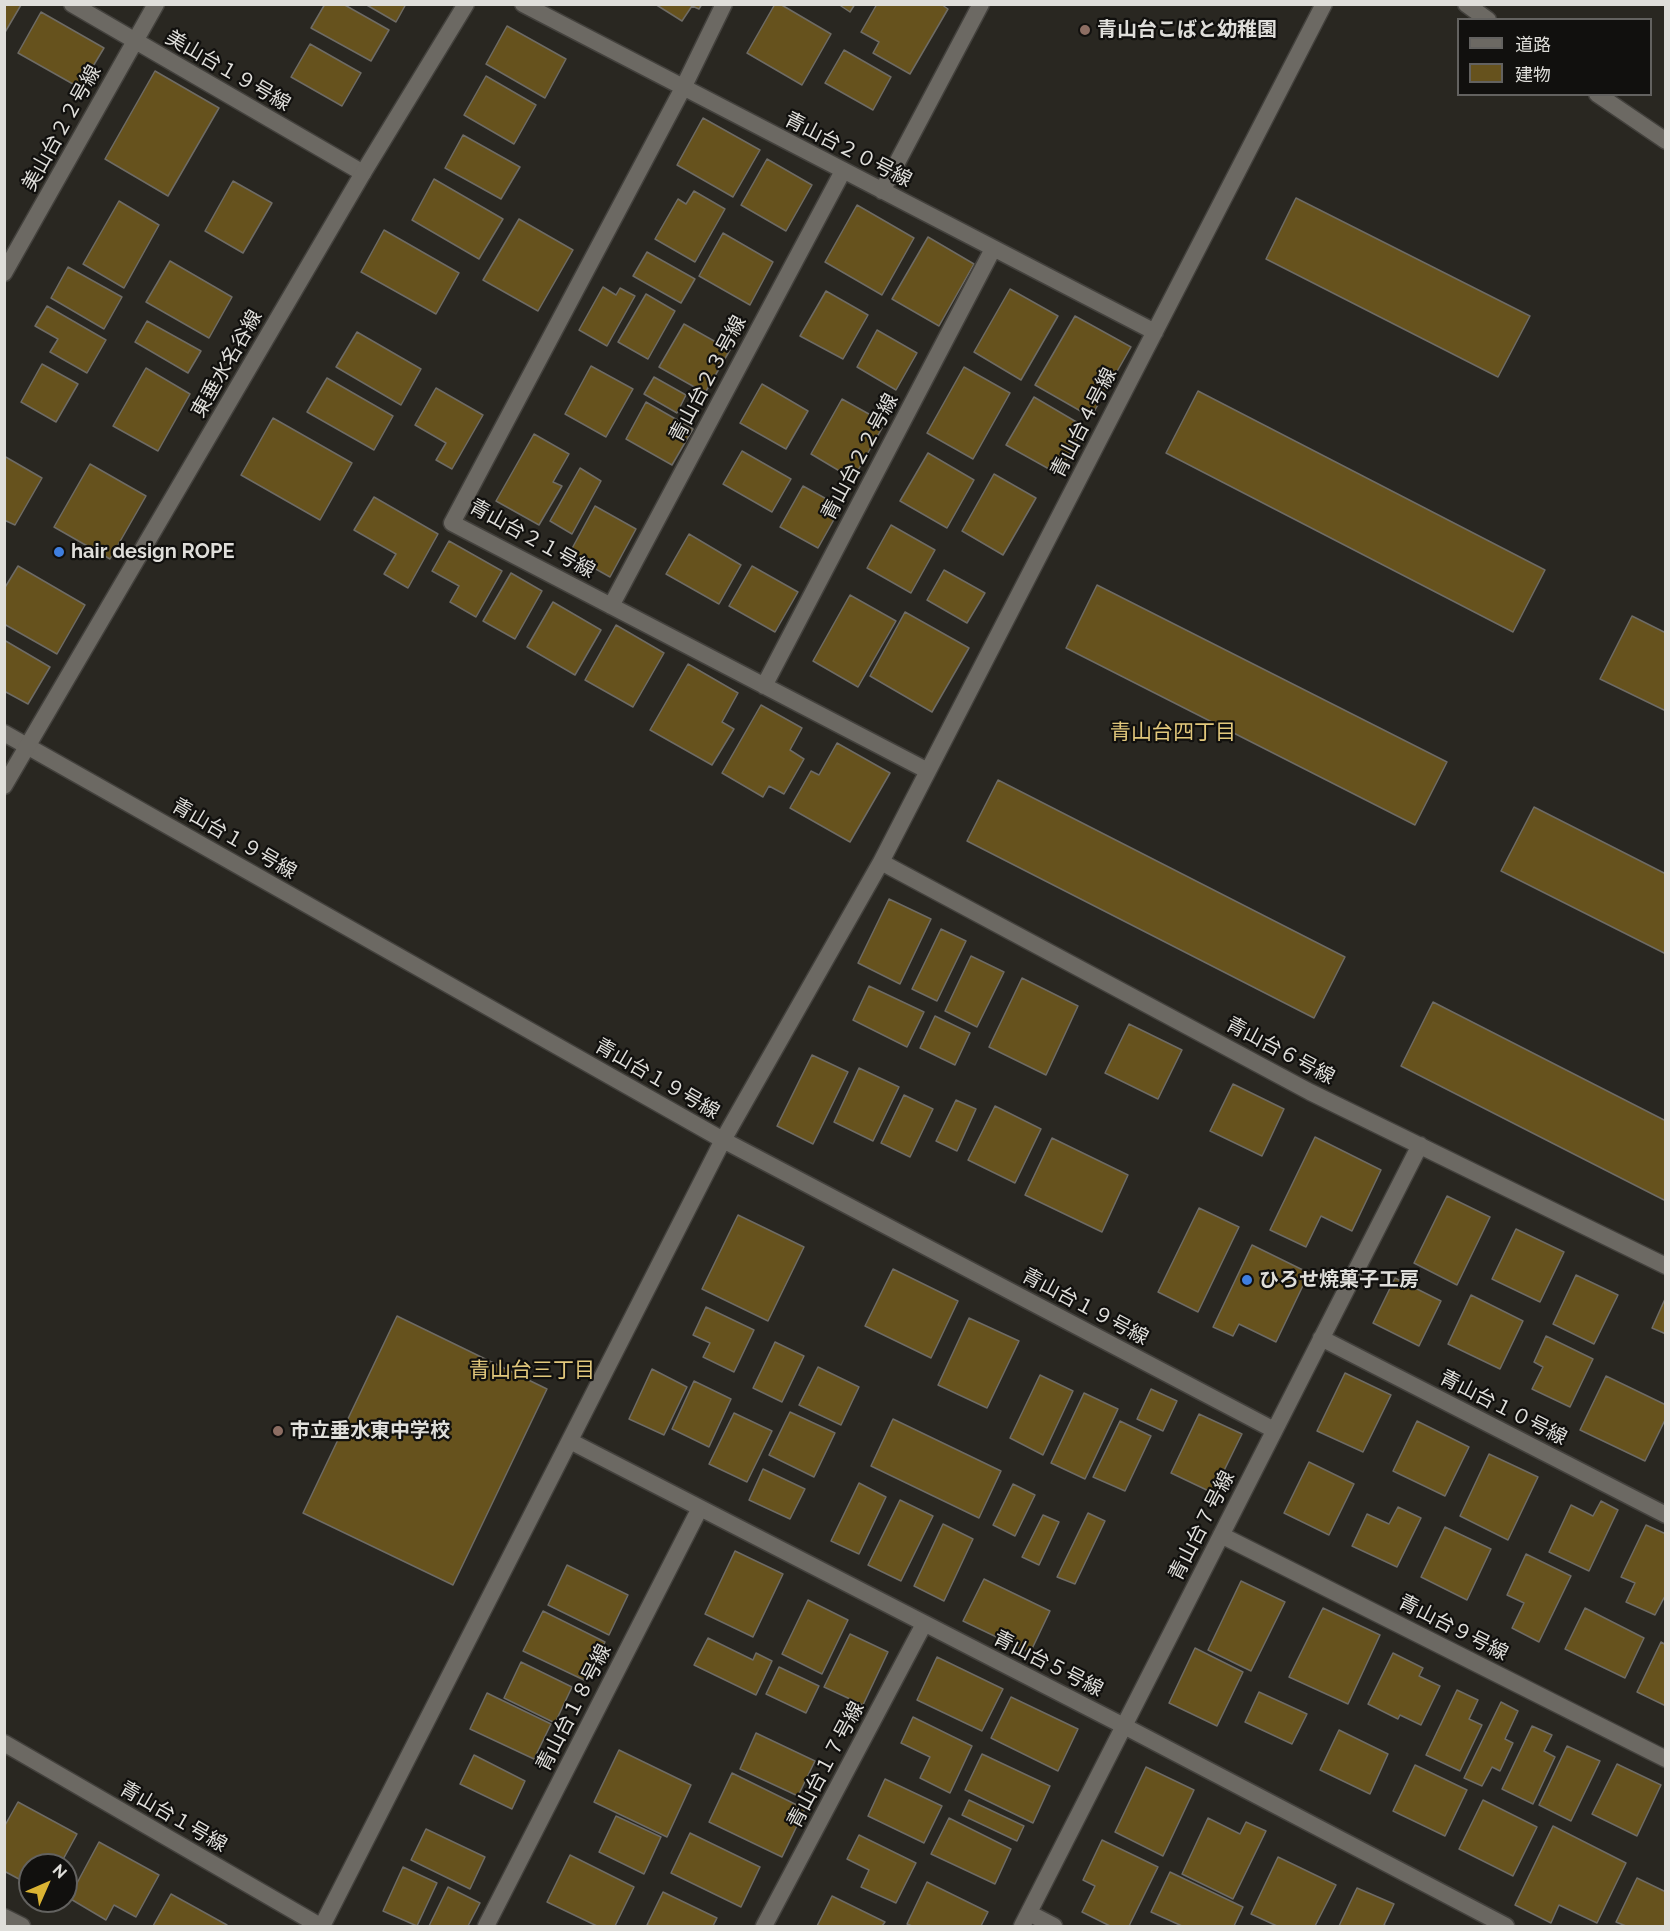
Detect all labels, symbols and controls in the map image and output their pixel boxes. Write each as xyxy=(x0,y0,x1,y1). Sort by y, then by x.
place label: 青山台こばと幼稚園 xyxy=(1097,18,1277,42)
legend xyxy=(1457,18,1652,96)
marker: 青山台こばと幼稚園 xyxy=(1078,23,1092,37)
street label: 美山台１９号線 xyxy=(161,26,295,116)
text: 道路 xyxy=(1515,34,1551,55)
street label: 美山台２２号線 xyxy=(18,61,106,195)
text: 建物 xyxy=(1515,64,1551,85)
street label: 青山台２０号線 xyxy=(780,108,916,192)
street label: 東垂水名谷線 xyxy=(187,306,267,422)
street label: 青山台２３号線 xyxy=(665,312,751,446)
street label: 青山台４号線 xyxy=(1046,364,1122,482)
street label: 青山台２２号線 xyxy=(817,390,903,524)
street label: 青山台２１号線 xyxy=(465,495,599,583)
place label: hair design ROPE xyxy=(71,540,234,564)
marker: hair design ROPE xyxy=(52,545,66,559)
district label: 青山台四丁目 xyxy=(1110,720,1236,746)
street label: 青山台１９号線 xyxy=(167,794,301,884)
street label: 青山台６号線 xyxy=(1221,1012,1339,1090)
street label: 青山台１９号線 xyxy=(590,1034,724,1124)
street label: 青山台１９号線 xyxy=(1018,1264,1152,1350)
place label: ひろせ焼菓子工房 xyxy=(1259,1268,1419,1292)
marker: ひろせ焼菓子工房 xyxy=(1240,1273,1254,1287)
district label: 青山台三丁目 xyxy=(469,1358,595,1384)
street label: 青山台１０号線 xyxy=(1435,1366,1571,1450)
place label: 市立垂水東中学校 xyxy=(290,1419,450,1443)
marker: 市立垂水東中学校 xyxy=(271,1424,285,1438)
street label: 青山台７号線 xyxy=(1164,1467,1240,1585)
street label: 青山台９号線 xyxy=(1394,1590,1512,1666)
street label: 青山台５号線 xyxy=(989,1626,1107,1702)
street label: 青山台１８号線 xyxy=(532,1640,616,1776)
street label: 青山台１７号線 xyxy=(783,1698,869,1832)
street label: 青山台１号線 xyxy=(115,1777,231,1857)
north arrow xyxy=(18,1853,78,1913)
text: N xyxy=(49,1860,71,1882)

